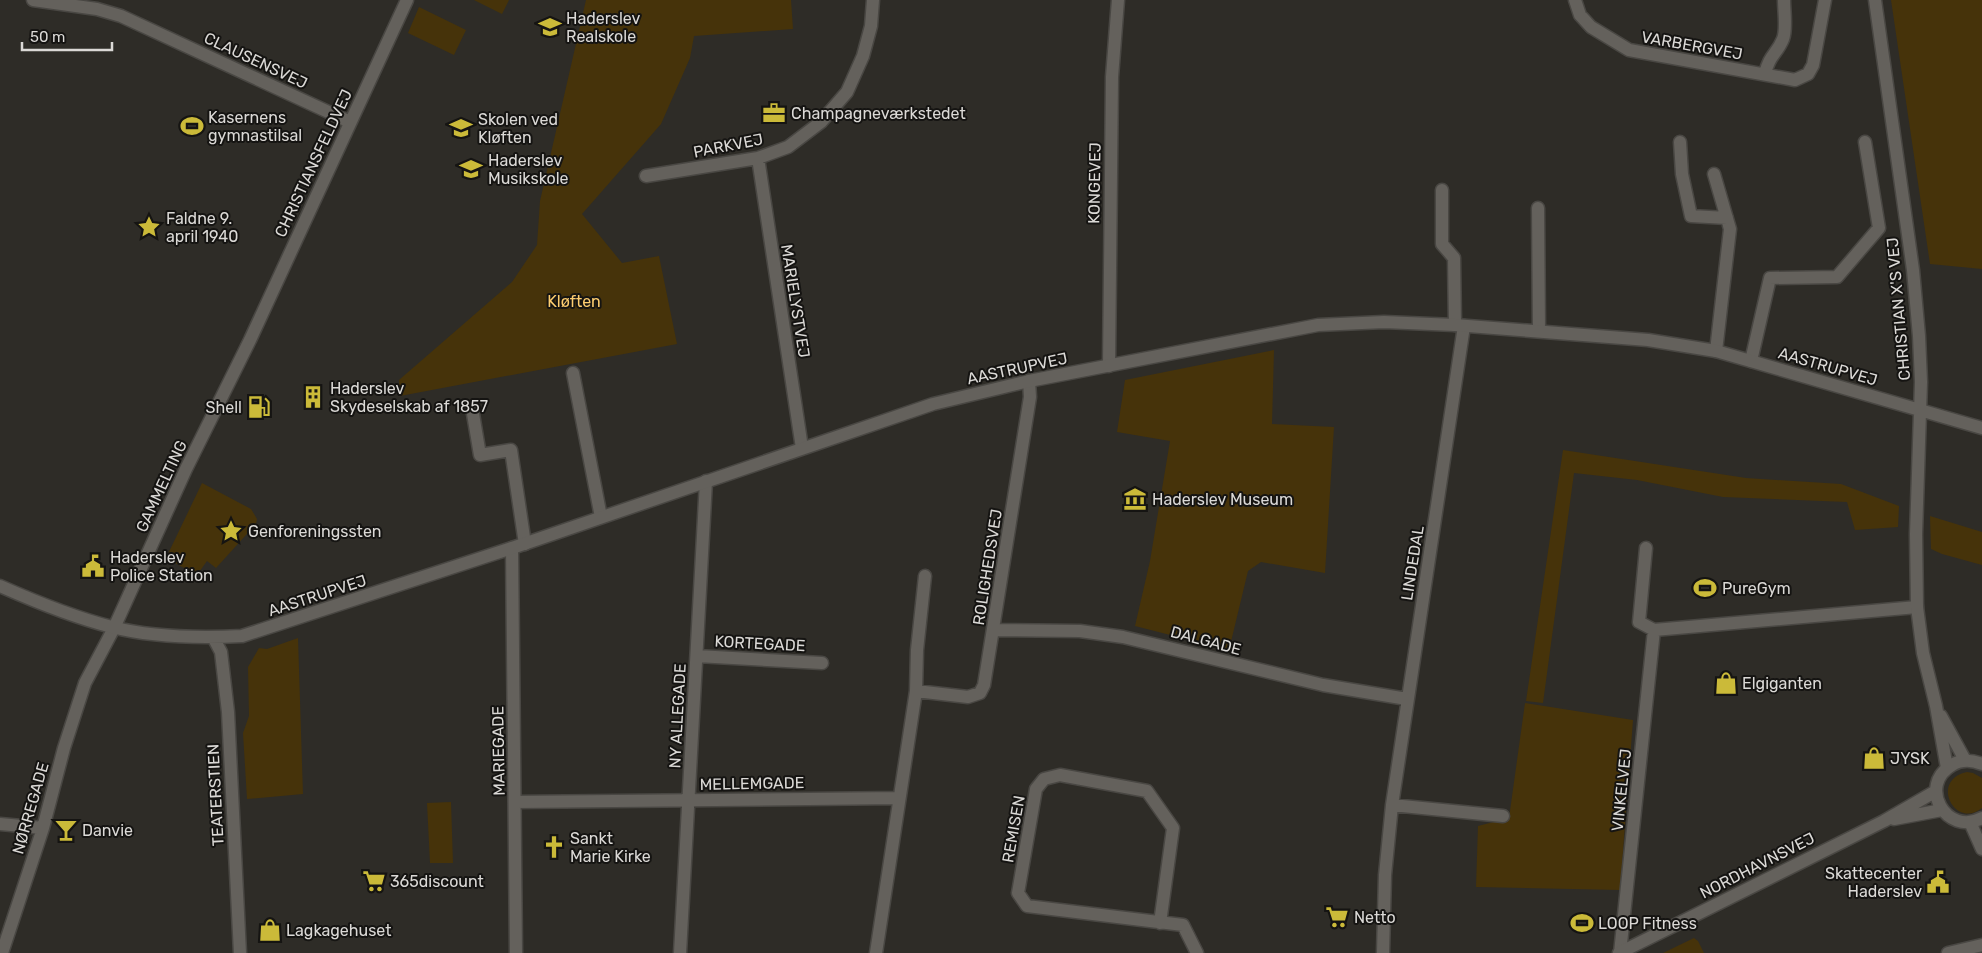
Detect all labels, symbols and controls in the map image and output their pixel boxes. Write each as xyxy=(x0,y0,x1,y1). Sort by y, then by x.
place label: Haderslev Realskole xyxy=(566,9,641,46)
school or university icon: Haderslev Realskole xyxy=(537,14,563,40)
scale bar xyxy=(22,20,112,52)
street label: VARBERGVEJ xyxy=(1640,27,1744,64)
text: 50 m xyxy=(30,28,65,46)
street label: CLAUSENSVEJ xyxy=(201,28,311,93)
street label: CHRISTIANSFELDVEJ xyxy=(271,86,356,240)
office icon: Champagneværkstedet xyxy=(761,100,787,126)
place label: Champagneværkstedet xyxy=(791,104,966,123)
place label: Kasernens gymnastilsal xyxy=(208,108,302,145)
place label: Skolen ved Kløften xyxy=(478,110,558,147)
sports icon: Kasernens gymnastilsal xyxy=(179,113,205,139)
school or university icon: Skolen ved Kløften xyxy=(448,115,474,141)
street label: PARKVEJ xyxy=(692,129,765,162)
street label: KONGEVEJ xyxy=(1084,142,1105,224)
place label: Haderslev Musikskole xyxy=(488,151,569,188)
school or university icon: Haderslev Musikskole xyxy=(458,156,484,182)
place label: Faldne 9. april 1940 xyxy=(166,209,238,246)
place icon: Faldne 9. april 1940 xyxy=(136,214,162,240)
street label: CHRISTIAN X'S VEJ xyxy=(1883,237,1914,381)
street label: MARIELYSTVEJ xyxy=(777,243,814,359)
park label: Kløften xyxy=(547,292,601,311)
street label: AASTRUPVEJ xyxy=(1776,343,1880,390)
street label: AASTRUPVEJ xyxy=(965,349,1069,388)
place label: Haderslev Skydeselskab af 1857 xyxy=(330,379,488,416)
building icon: Haderslev Skydeselskab af 1857 xyxy=(300,384,326,410)
fuel station icon: Shell xyxy=(246,394,272,420)
place label: Shell xyxy=(206,398,242,417)
street label: GAMMELTING xyxy=(132,437,191,535)
museum icon: Haderslev Museum xyxy=(1122,486,1148,512)
place label: Haderslev Museum xyxy=(1152,490,1293,509)
street label: ROLIGHEDSVEJ xyxy=(969,508,1006,627)
place icon: Genforeningssten xyxy=(218,518,244,544)
place label: Genforeningssten xyxy=(248,522,382,541)
street label: LINDEDAL xyxy=(1397,524,1428,602)
place label: Haderslev Police Station xyxy=(110,548,213,585)
public building icon: Haderslev Police Station xyxy=(80,553,106,579)
street label: AASTRUPVEJ xyxy=(266,571,369,620)
sports icon: PureGym xyxy=(1692,575,1718,601)
place label: PureGym xyxy=(1722,579,1791,598)
street label: DALGADE xyxy=(1168,622,1243,659)
street label: KORTEGADE xyxy=(714,632,806,655)
street label: NY ALLEGADE xyxy=(665,663,690,769)
shop icon: Elgiganten xyxy=(1713,670,1739,696)
place label: Elgiganten xyxy=(1742,674,1822,693)
street label: MARIEGADE xyxy=(488,706,509,796)
street label: TEATERSTIEN xyxy=(203,743,228,847)
shop icon: JYSK xyxy=(1861,745,1887,771)
street label: VINKELVEJ xyxy=(1608,748,1635,832)
place label: JYSK xyxy=(1890,749,1930,768)
street label: NØRREGADE xyxy=(8,760,53,856)
street label: MELLEMGADE xyxy=(699,773,805,794)
street label: REMISEN xyxy=(998,794,1029,864)
bar icon: Danvie xyxy=(53,817,79,843)
place label: Danvie xyxy=(82,821,133,840)
street label: NORDHAVNSVEJ xyxy=(1697,828,1818,903)
place label: Sankt Marie Kirke xyxy=(570,829,651,866)
church icon: Sankt Marie Kirke xyxy=(541,834,567,860)
place label: Skattecenter Haderslev xyxy=(1825,864,1922,901)
supermarket icon: 365discount xyxy=(361,868,387,894)
public building icon: Skattecenter Haderslev xyxy=(1925,869,1951,895)
place label: 365discount xyxy=(390,872,484,891)
supermarket icon: Netto xyxy=(1324,904,1350,930)
place label: Netto xyxy=(1354,908,1396,927)
sports icon: LOOP Fitness xyxy=(1569,910,1595,936)
place label: LOOP Fitness xyxy=(1598,914,1697,933)
shop icon: Lagkagehuset xyxy=(257,917,283,943)
place label: Lagkagehuset xyxy=(286,921,392,940)

